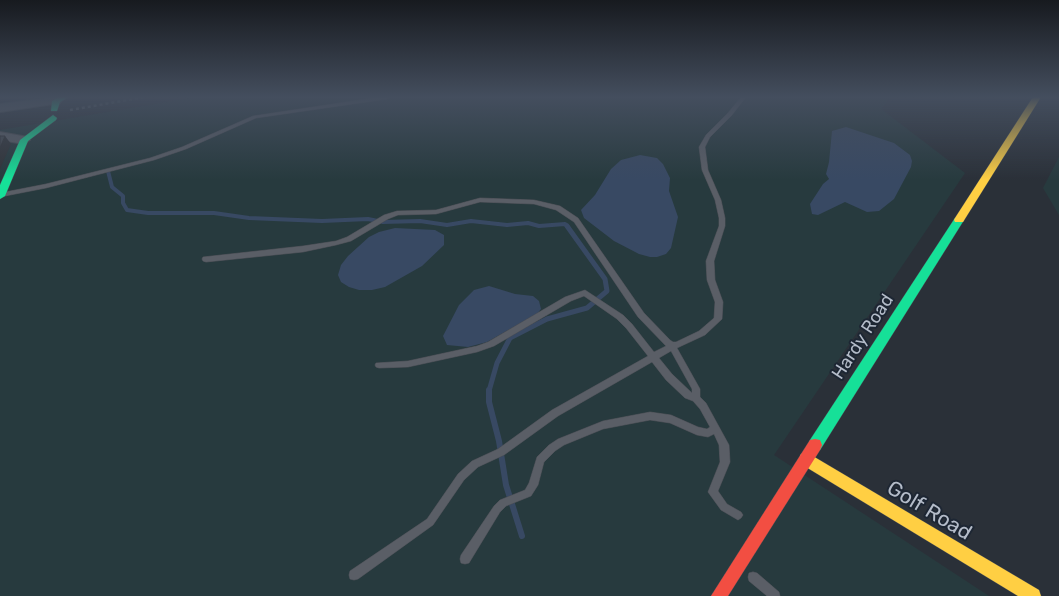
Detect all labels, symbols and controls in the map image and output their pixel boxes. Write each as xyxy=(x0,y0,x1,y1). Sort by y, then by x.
street label: Hardy Road xyxy=(827,290,899,384)
street label: Golf Road xyxy=(882,476,976,546)

